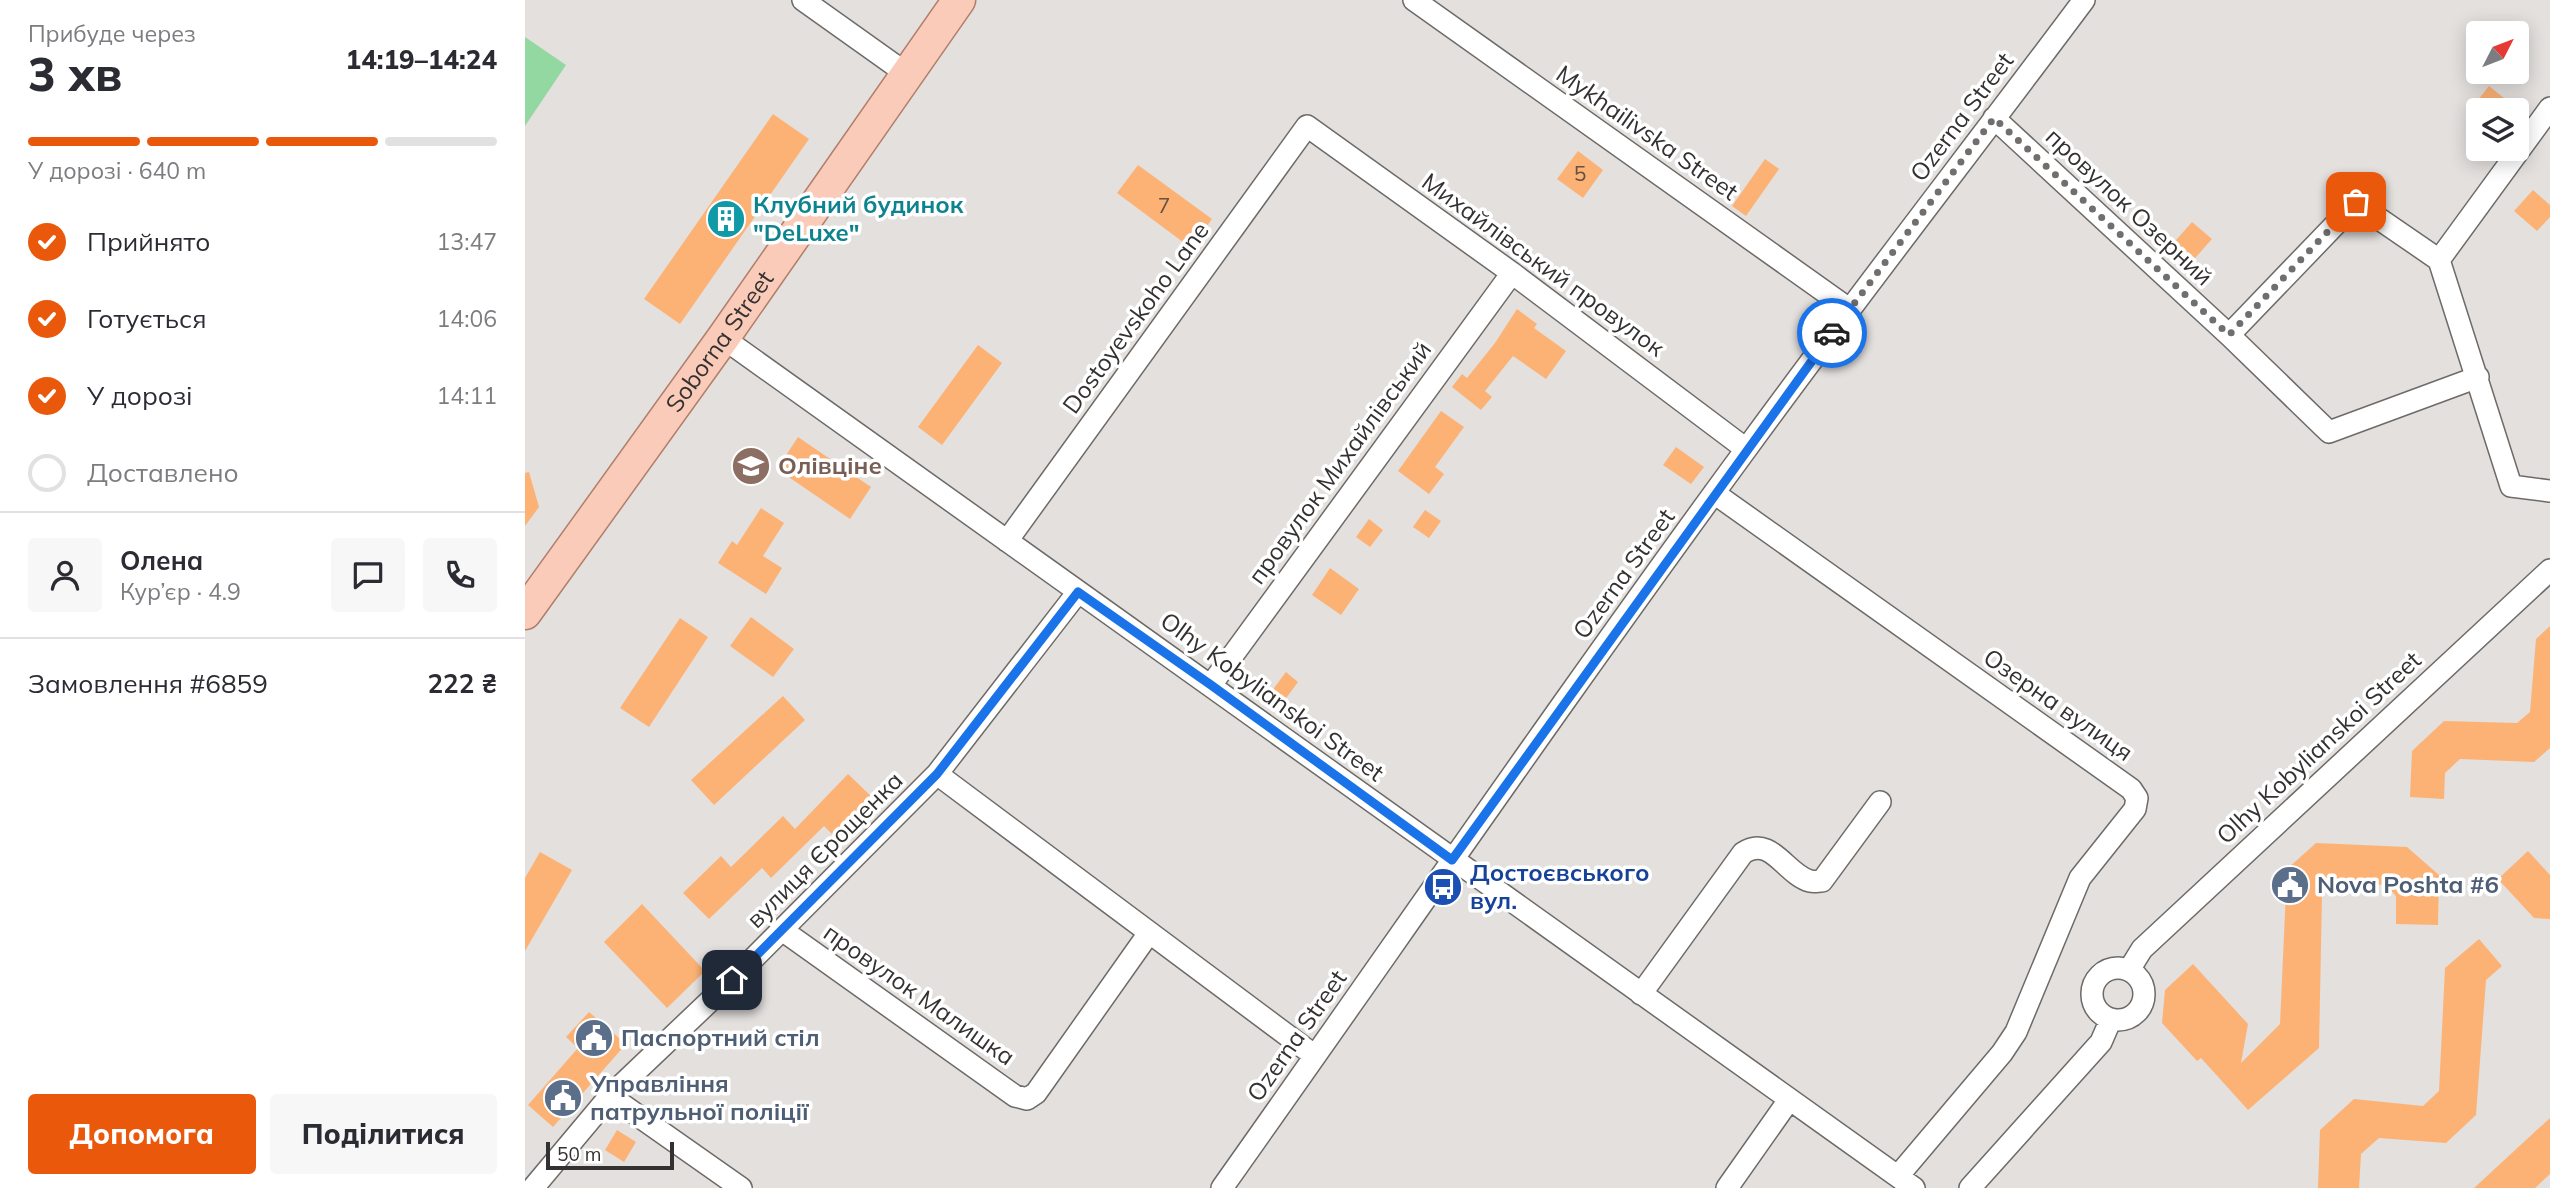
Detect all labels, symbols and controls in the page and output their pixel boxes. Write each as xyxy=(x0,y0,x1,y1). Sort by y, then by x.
text: Прибуде через xyxy=(28,19,196,48)
north arrow xyxy=(2466,21,2529,84)
map controls xyxy=(2466,21,2529,161)
text: 14:19–14:24 xyxy=(346,43,497,76)
text: 3 хв xyxy=(28,45,122,103)
street label: Ozerna Street xyxy=(1903,46,2019,187)
street label: Mykhailivska Street xyxy=(1551,58,1744,206)
button: layers xyxy=(2466,98,2529,161)
street label: провулок Озерний xyxy=(2040,121,2219,291)
text: У дорозі · 640 m xyxy=(28,156,206,185)
house number: 5 xyxy=(1574,160,1586,186)
street label: Михайлівський провулок xyxy=(1416,166,1671,362)
pin xyxy=(2326,172,2386,232)
icon: bag xyxy=(2337,183,2375,221)
place label: Клубний будинок "DeLuxe" xyxy=(753,189,964,247)
house number: 7 xyxy=(1158,192,1170,218)
building icon: Клубний будинок "DeLuxe" xyxy=(705,198,747,240)
street label: Dostoyevskoho Lane xyxy=(1056,216,1215,419)
icon: check xyxy=(28,223,66,261)
text: Прийнято xyxy=(87,225,210,258)
text: 13:47 xyxy=(437,227,497,256)
street label: Soborna Street xyxy=(658,265,779,418)
courier xyxy=(1797,298,1867,368)
icon: check xyxy=(28,300,66,338)
text: Готується xyxy=(87,302,206,335)
text: 14:06 xyxy=(437,304,497,333)
icon: car xyxy=(1813,314,1851,352)
street label: провулок Михайлівський xyxy=(1241,335,1437,590)
icon: check xyxy=(28,377,66,415)
text: У дорозі xyxy=(87,379,193,412)
text: 14:11 xyxy=(437,381,497,410)
school or university icon: Олівціне xyxy=(730,445,772,487)
place label: Олівціне xyxy=(778,450,882,480)
text: Доставлено xyxy=(87,456,239,489)
street label: Ozerna Street xyxy=(1566,502,1680,644)
button: person xyxy=(28,538,102,612)
button: chat xyxy=(331,538,405,612)
button: phone xyxy=(423,538,497,612)
text: Олена xyxy=(120,544,203,577)
text: Кур’єр · 4.9 xyxy=(120,577,241,606)
street label: Olhy Kobylianskoi Street xyxy=(1155,605,1390,787)
street label: Озерна вулиця xyxy=(1978,641,2139,767)
street label: Olhy Kobylianskoi Street xyxy=(2210,645,2427,850)
text: Замовлення #6859 xyxy=(28,667,268,700)
text: 222 ₴ xyxy=(427,667,497,700)
street label: вулиця Єрощенка xyxy=(740,765,909,934)
place label: Достоєвського вул. xyxy=(1470,857,1650,915)
public building icon: Nova Poshta #6 xyxy=(2269,864,2311,906)
bus stop icon: Достоєвського вул. xyxy=(1422,866,1464,908)
place label: Nova Poshta #6 xyxy=(2317,869,2499,899)
street label: провулок Малишка xyxy=(818,917,1021,1071)
pin xyxy=(702,950,762,1010)
icon: home xyxy=(713,961,751,999)
street label: Ozerna Street xyxy=(1240,964,1353,1107)
public building icon: Паспортний стіл xyxy=(573,1017,615,1059)
place label: Паспортний стіл xyxy=(621,1022,820,1052)
place label: Управління патрульної поліції xyxy=(589,1068,809,1126)
public building icon: Управління патрульної поліції xyxy=(542,1077,584,1119)
button: Допомога xyxy=(28,1094,256,1174)
button: Поділитися xyxy=(270,1094,497,1174)
scale bar xyxy=(546,1139,674,1171)
text: 50 m xyxy=(557,1142,601,1166)

